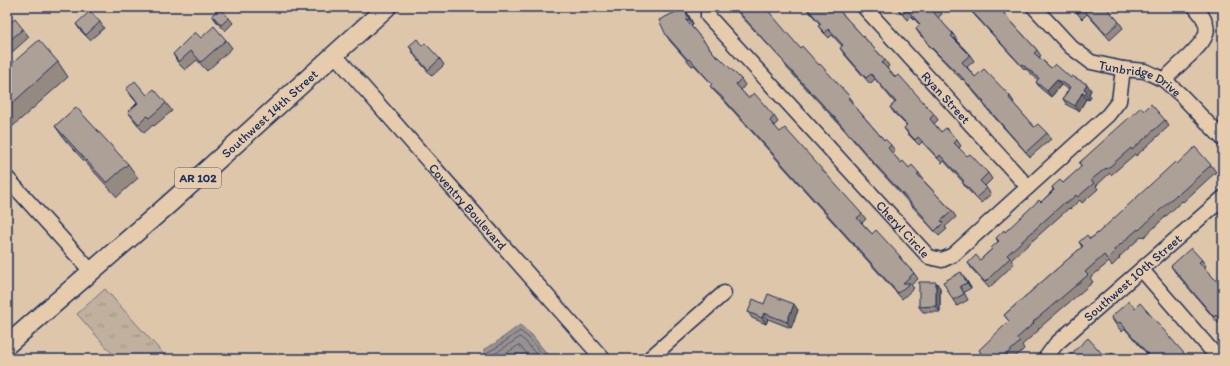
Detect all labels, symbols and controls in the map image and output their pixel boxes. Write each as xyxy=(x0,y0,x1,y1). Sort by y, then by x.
street label: Tunbridge Drive xyxy=(1097,57,1184,100)
street label: Southwest 14th Street xyxy=(218,66,321,161)
street label: Ryan Street xyxy=(918,68,973,127)
street label: Coventry Boulevard xyxy=(426,160,510,253)
road number: AR 102 xyxy=(175,168,221,188)
street label: Cheryl Circle xyxy=(873,198,933,261)
street label: Southwest 10th Street xyxy=(1081,231,1185,324)

